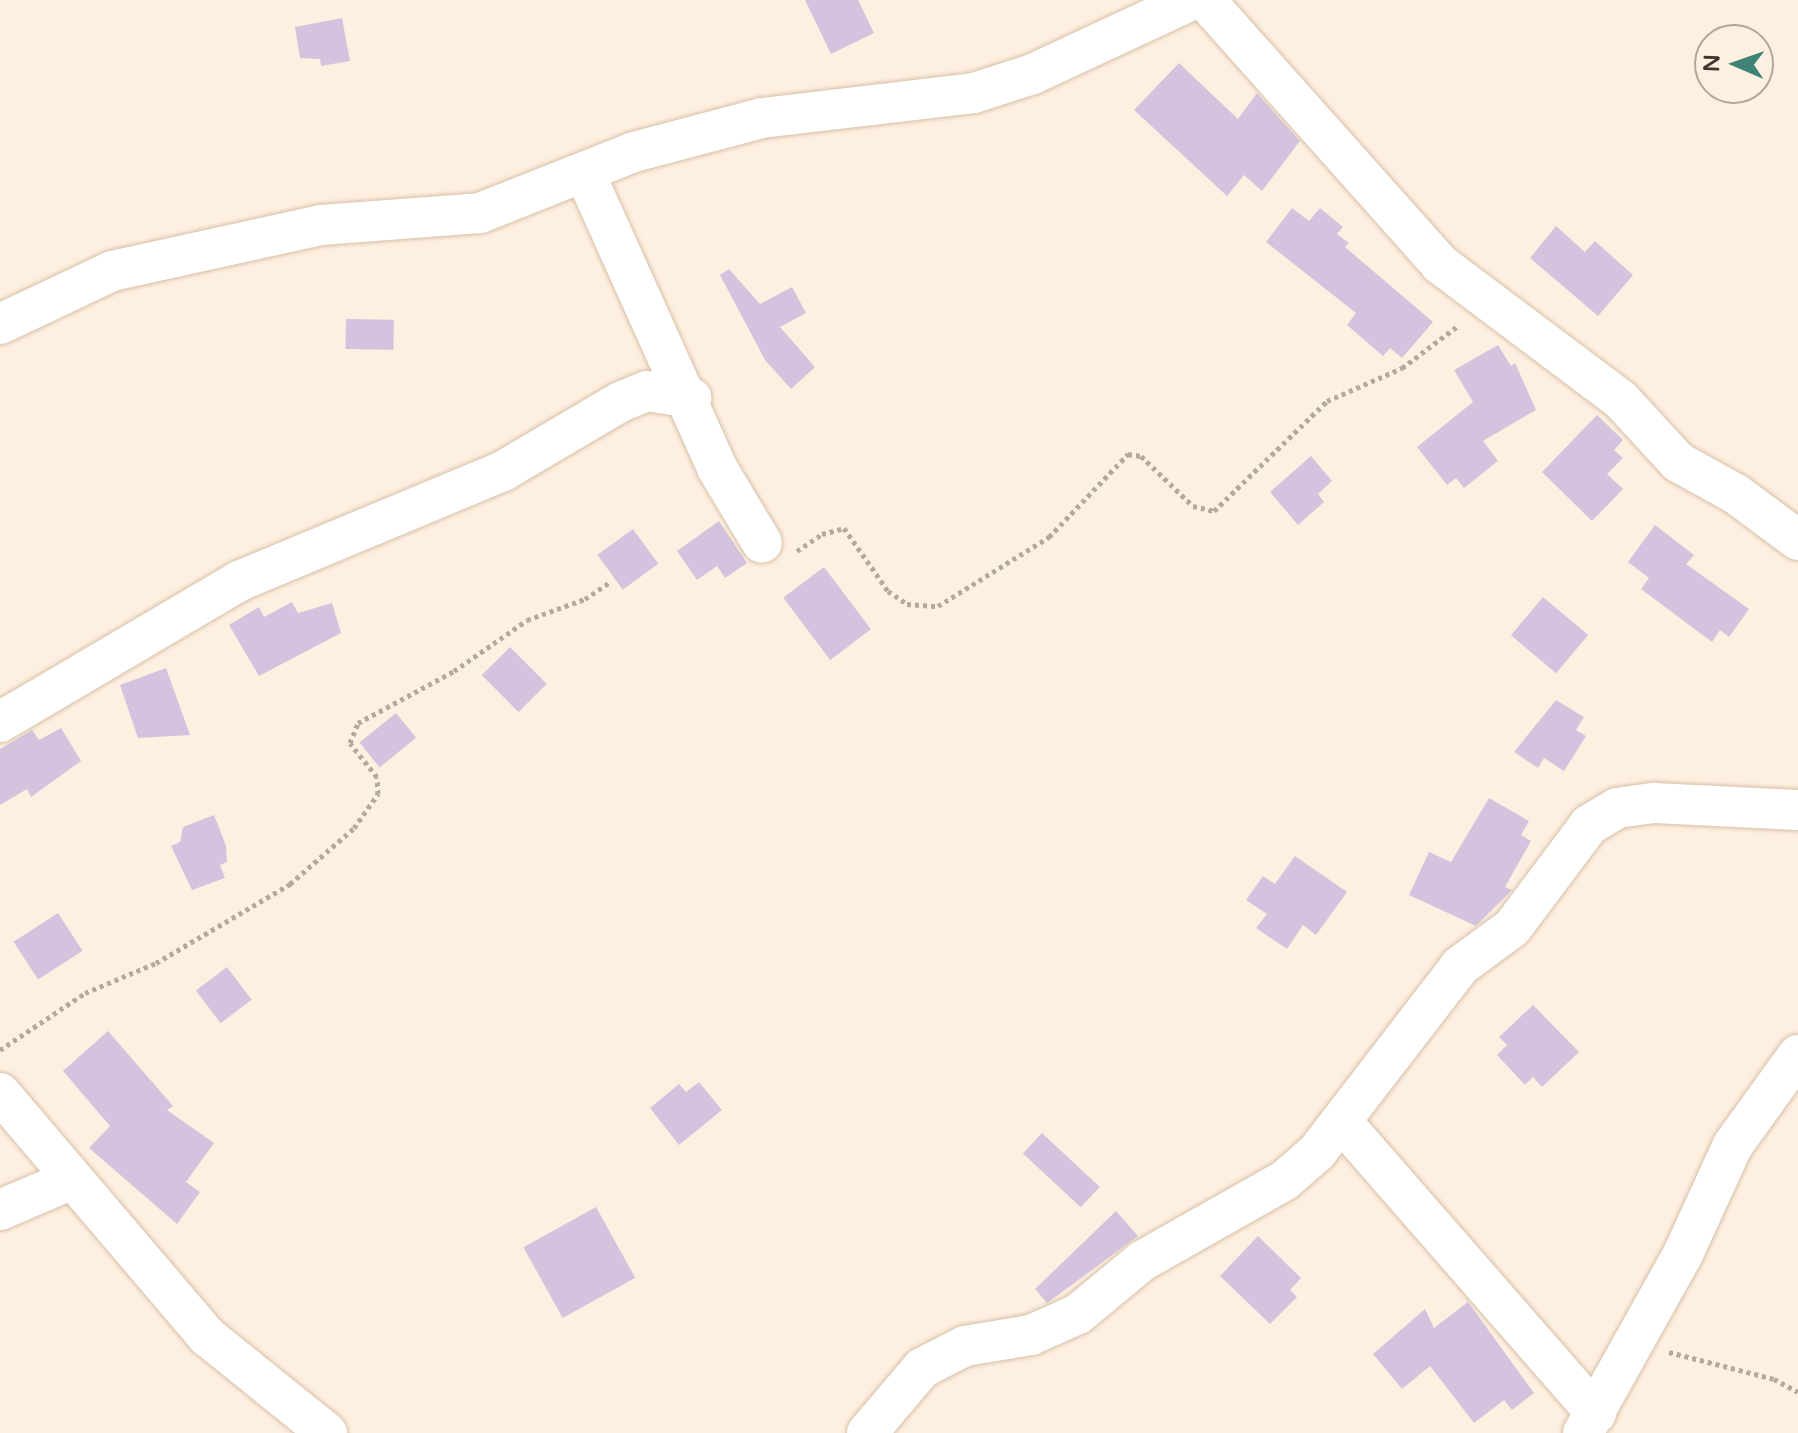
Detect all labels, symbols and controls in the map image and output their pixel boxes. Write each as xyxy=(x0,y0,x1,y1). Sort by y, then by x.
north arrow xyxy=(1694,24,1774,104)
text: N xyxy=(1699,54,1725,73)

